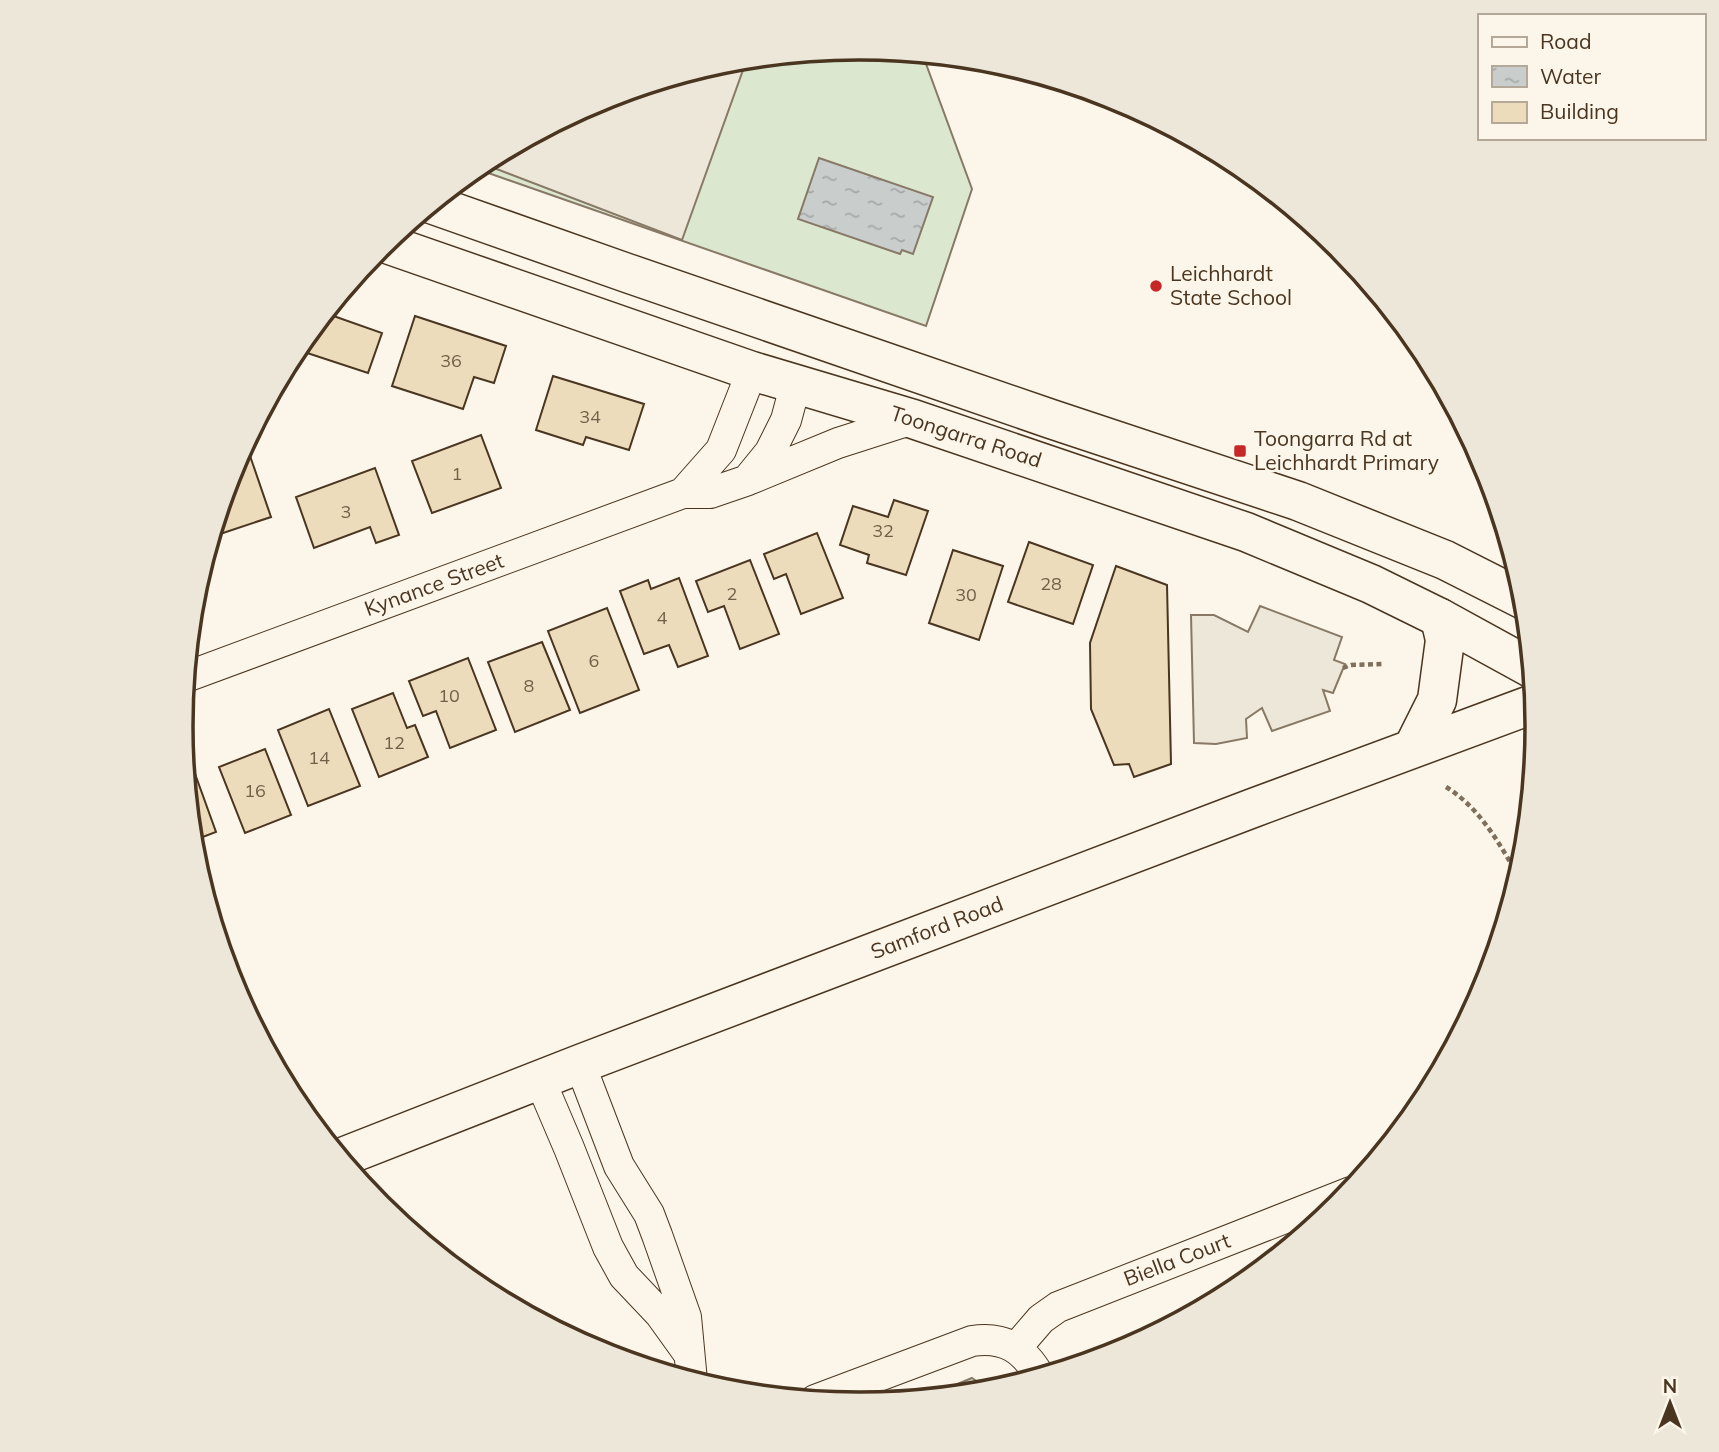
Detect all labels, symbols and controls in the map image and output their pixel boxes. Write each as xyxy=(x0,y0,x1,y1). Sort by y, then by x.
legend xyxy=(1478,14,1705,140)
text: Road xyxy=(1540,28,1591,54)
text: Water xyxy=(1540,63,1601,89)
text: Building xyxy=(1540,98,1619,124)
place label: Leichhardt State School xyxy=(1170,260,1292,310)
marker: Leichhardt State School xyxy=(1148,278,1164,294)
house number: 36 xyxy=(440,349,462,372)
street label: Toongarra Road xyxy=(887,399,1045,473)
house number: 34 xyxy=(579,405,601,428)
place label: Toongarra Rd at Leichhardt Primary xyxy=(1254,425,1439,475)
marker: Toongarra Rd at Leichhardt Primary xyxy=(1232,443,1248,459)
house number: 1 xyxy=(452,462,462,485)
house number: 3 xyxy=(341,500,351,523)
house number: 32 xyxy=(872,519,894,542)
street label: Kynance Street xyxy=(360,547,507,621)
house number: 28 xyxy=(1040,572,1062,595)
house number: 2 xyxy=(727,582,737,605)
house number: 30 xyxy=(955,583,977,606)
house number: 4 xyxy=(657,606,668,629)
house number: 6 xyxy=(589,649,599,672)
house number: 8 xyxy=(524,674,534,697)
house number: 10 xyxy=(438,684,460,707)
house number: 12 xyxy=(383,731,405,754)
house number: 14 xyxy=(308,746,330,769)
house number: 16 xyxy=(244,779,266,802)
street label: Samford Road xyxy=(867,890,1007,964)
street label: Biella Court xyxy=(1120,1227,1234,1291)
north arrow xyxy=(1635,1368,1705,1438)
text: N xyxy=(1663,1374,1677,1398)

